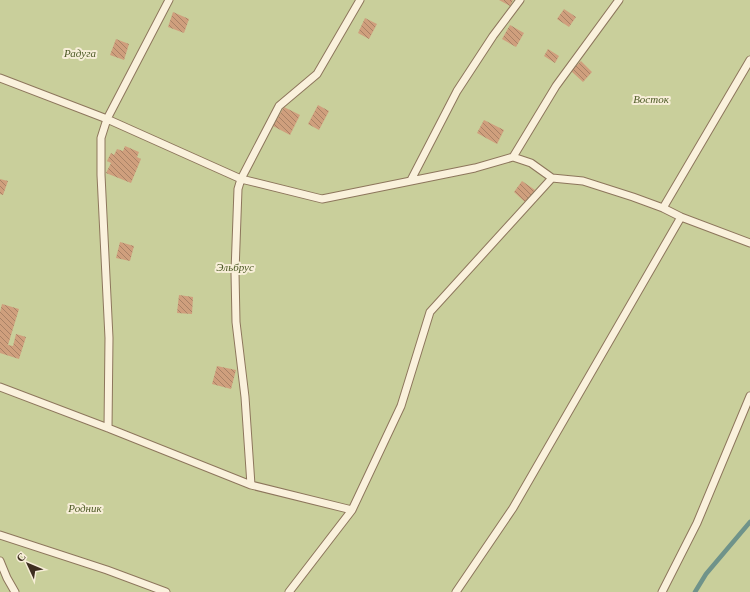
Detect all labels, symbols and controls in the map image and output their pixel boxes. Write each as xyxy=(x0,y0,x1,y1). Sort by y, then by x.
park label: Радуга xyxy=(63,47,96,59)
park label: Восток xyxy=(633,93,670,105)
park label: Эльбрус xyxy=(216,261,254,273)
park label: Родник xyxy=(67,502,103,514)
north arrow xyxy=(8,544,48,584)
text: С xyxy=(14,550,28,564)

